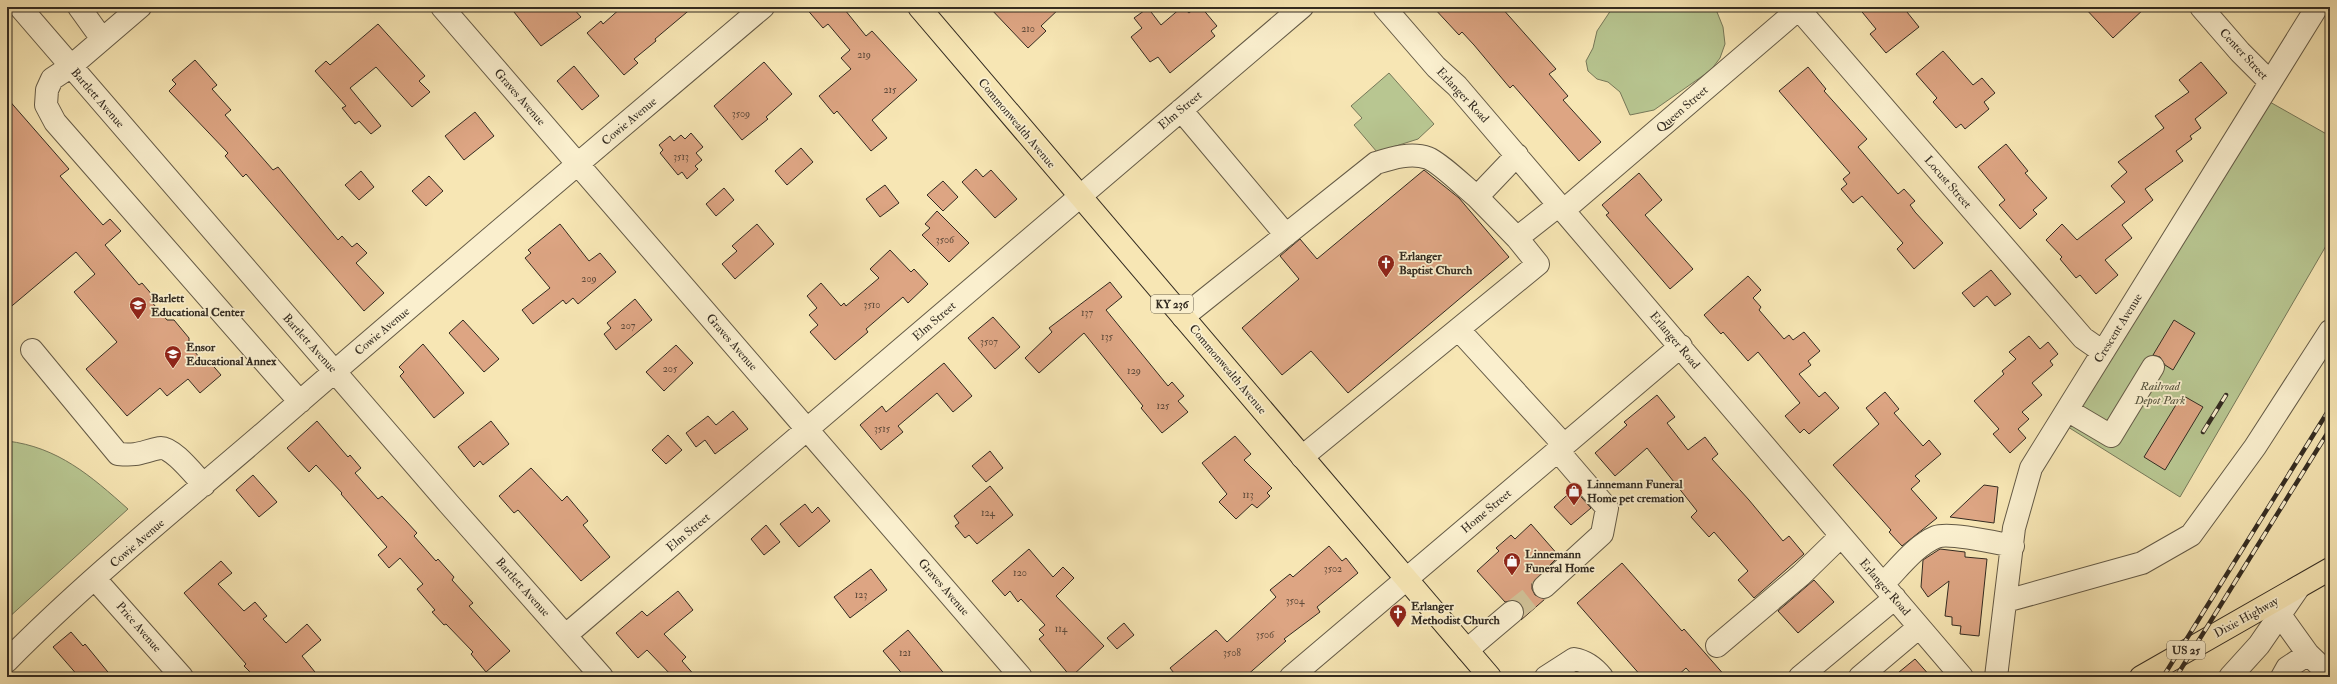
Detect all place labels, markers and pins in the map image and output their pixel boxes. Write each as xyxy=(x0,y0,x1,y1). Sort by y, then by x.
place label: Erlanger Baptist Church xyxy=(1399,249,1473,278)
church icon: Erlanger Baptist Church xyxy=(1376,253,1396,278)
place label: Barlett Educational Center xyxy=(151,291,245,320)
school or university icon: Barlett Educational Center xyxy=(128,295,148,320)
place label: Ensor Educational Annex xyxy=(186,340,277,369)
school or university icon: Ensor Educational Annex xyxy=(163,344,183,369)
place label: Linnemann Funeral Home pet cremation xyxy=(1587,477,1685,506)
shop icon: Linnemann Funeral Home pet cremation xyxy=(1564,481,1584,506)
place label: Linnemann Funeral Home xyxy=(1525,547,1595,576)
shop icon: Linnemann Funeral Home xyxy=(1502,551,1522,576)
place label: Erlanger Methodist Church xyxy=(1410,599,1500,628)
church icon: Erlanger Methodist Church xyxy=(1388,603,1408,628)

